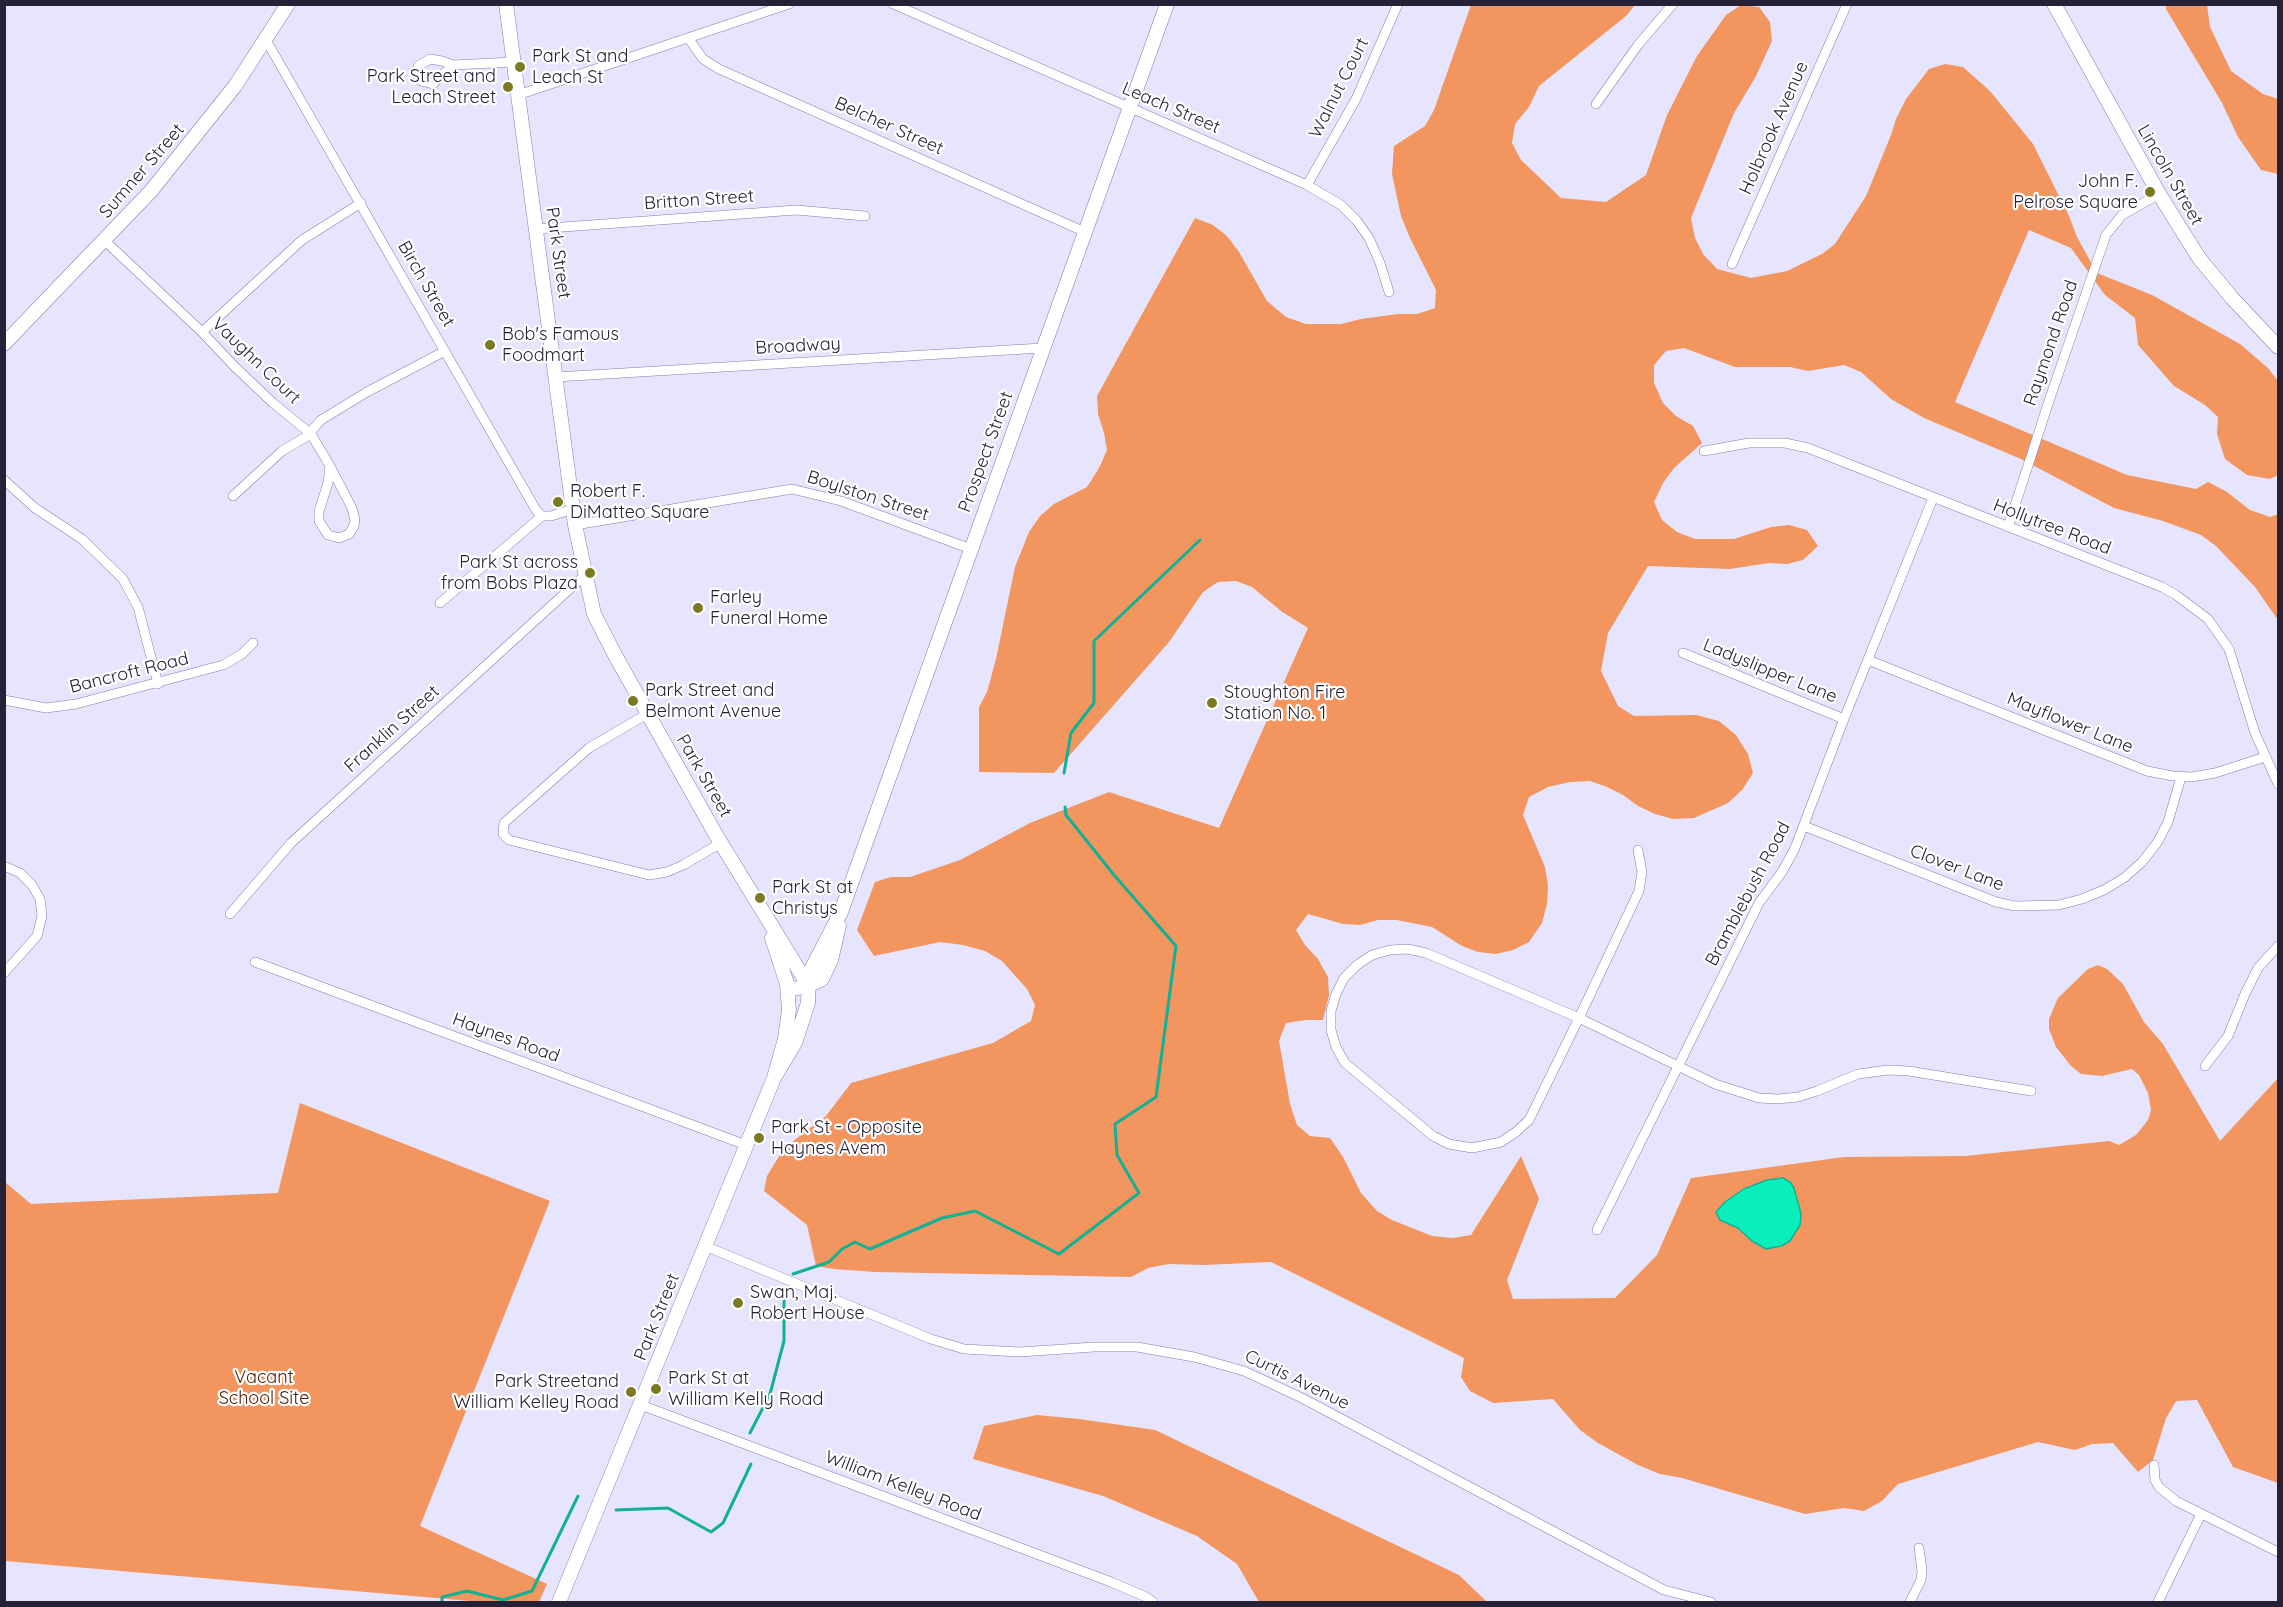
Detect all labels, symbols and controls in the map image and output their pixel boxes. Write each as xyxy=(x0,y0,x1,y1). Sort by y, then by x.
street label: Walnut Court xyxy=(1304,34,1374,142)
place label: Park St and Leach St xyxy=(532,46,628,88)
street label: Holbrook Avenue xyxy=(1735,58,1813,198)
marker: Park St and Leach St xyxy=(513,60,527,74)
place label: Park Street and Leach Street xyxy=(367,66,496,109)
street label: Leach Street xyxy=(1119,78,1223,138)
marker: Park Street and Leach Street xyxy=(501,80,515,94)
street label: Belcher Street xyxy=(831,92,947,160)
street label: Sumner Street xyxy=(95,119,189,223)
street label: Lincoln Street xyxy=(2132,121,2208,229)
place label: John F. Pelrose Square xyxy=(2013,171,2138,213)
street label: Britton Street xyxy=(643,185,755,215)
marker: John F. Pelrose Square xyxy=(2143,185,2157,199)
street label: Park Street xyxy=(541,206,575,300)
street label: Birch Street xyxy=(393,237,459,331)
street label: Raymond Road xyxy=(2019,277,2083,409)
street label: Vaughn Court xyxy=(207,313,305,409)
place label: Bob's Famous Foodmart xyxy=(502,324,619,366)
street label: Broadway xyxy=(755,333,841,359)
marker: Bob's Famous Foodmart xyxy=(483,338,497,352)
street label: Prospect Street xyxy=(954,389,1018,515)
street label: Boylston Street xyxy=(804,466,932,526)
place label: Robert F. DiMatteo Square xyxy=(570,481,710,524)
marker: Robert F. DiMatteo Square xyxy=(551,495,565,509)
street label: Hollytree Road xyxy=(1990,495,2114,559)
place label: Park St across from Bobs Plaza xyxy=(441,552,578,594)
marker: Park St across from Bobs Plaza xyxy=(583,566,597,580)
place label: Farley Funeral Home xyxy=(710,587,828,630)
marker: Farley Funeral Home xyxy=(691,601,705,615)
street label: Ladyslipper Lane xyxy=(1700,634,1840,708)
street label: Bancroft Road xyxy=(67,648,191,698)
place label: Park Street and Belmont Avenue xyxy=(645,680,781,722)
street label: Franklin Street xyxy=(340,681,444,777)
place label: Stoughton Fire Station No. 1 xyxy=(1224,682,1345,724)
street label: Mayflower Lane xyxy=(2004,688,2136,758)
marker: Park Street and Belmont Avenue xyxy=(626,694,640,708)
marker: Stoughton Fire Station No. 1 xyxy=(1205,696,1219,710)
street label: Park Street xyxy=(672,731,736,821)
street label: Bramblebush Road xyxy=(1701,818,1795,970)
street label: Clover Lane xyxy=(1907,840,2007,896)
place label: Park St at Christys xyxy=(772,877,853,920)
marker: Park St at Christys xyxy=(753,891,767,905)
street label: Haynes Road xyxy=(449,1009,563,1067)
place label: Park St - Opposite Haynes Avem xyxy=(771,1117,922,1160)
marker: Park St - Opposite Haynes Avem xyxy=(752,1131,766,1145)
street label: Park Street xyxy=(630,1270,684,1364)
place label: Swan, Maj. Robert House xyxy=(750,1282,865,1324)
marker: Swan, Maj. Robert House xyxy=(731,1296,745,1310)
street label: Curtis Avenue xyxy=(1241,1345,1353,1415)
park label: Vacant School Site xyxy=(219,1367,309,1410)
place label: Park St at William Kelly Road xyxy=(668,1368,823,1410)
place label: Park Streetand William Kelley Road xyxy=(453,1371,619,1414)
marker: Park St at William Kelly Road xyxy=(649,1382,663,1396)
marker: Park Streetand William Kelley Road xyxy=(624,1385,638,1399)
street label: William Kelley Road xyxy=(822,1446,984,1526)

